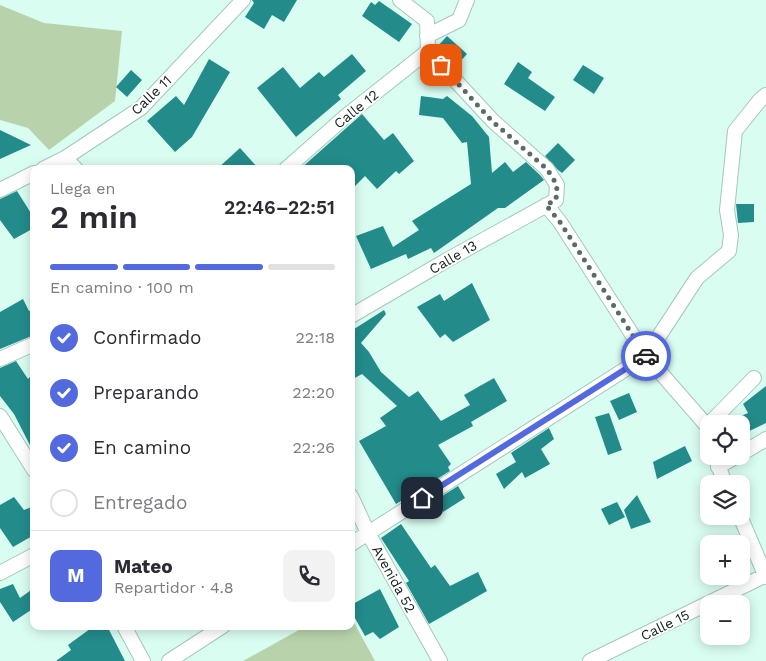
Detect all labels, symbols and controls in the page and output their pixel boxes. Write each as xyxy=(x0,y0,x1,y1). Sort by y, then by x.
pin xyxy=(420,44,462,86)
icon: bag xyxy=(427,51,455,79)
street label: Calle 11 xyxy=(128,72,174,118)
street label: Calle 12 xyxy=(331,86,381,132)
text: Llega en xyxy=(50,179,116,198)
text: 22:46–22:51 xyxy=(224,196,335,219)
text: 2 min xyxy=(50,198,138,236)
street label: Calle 13 xyxy=(426,237,480,277)
text: En camino · 100 m xyxy=(50,278,194,297)
icon: check xyxy=(50,324,78,352)
text: Confirmado xyxy=(93,326,202,349)
text: 22:18 xyxy=(296,328,335,347)
courier xyxy=(621,331,671,381)
icon: car xyxy=(632,342,660,370)
icon: check xyxy=(50,379,78,407)
text: Preparando xyxy=(93,381,199,404)
text: 22:20 xyxy=(292,383,335,402)
map controls xyxy=(700,415,750,645)
button: locate xyxy=(700,415,750,465)
icon: check xyxy=(50,434,78,462)
text: En camino xyxy=(93,436,191,459)
text: 22:26 xyxy=(293,438,335,457)
button: layers xyxy=(700,475,750,525)
pin xyxy=(401,477,443,519)
icon: home xyxy=(408,484,436,512)
text: Entregado xyxy=(93,491,187,514)
button: + xyxy=(700,535,750,585)
street label: Avenida 52 xyxy=(369,543,419,615)
button: phone xyxy=(283,550,335,602)
text: Mateo xyxy=(114,555,173,578)
text: M xyxy=(67,564,85,587)
text: Repartidor · 4.8 xyxy=(114,578,234,597)
button: − xyxy=(700,595,750,645)
street label: Calle 15 xyxy=(638,606,692,644)

